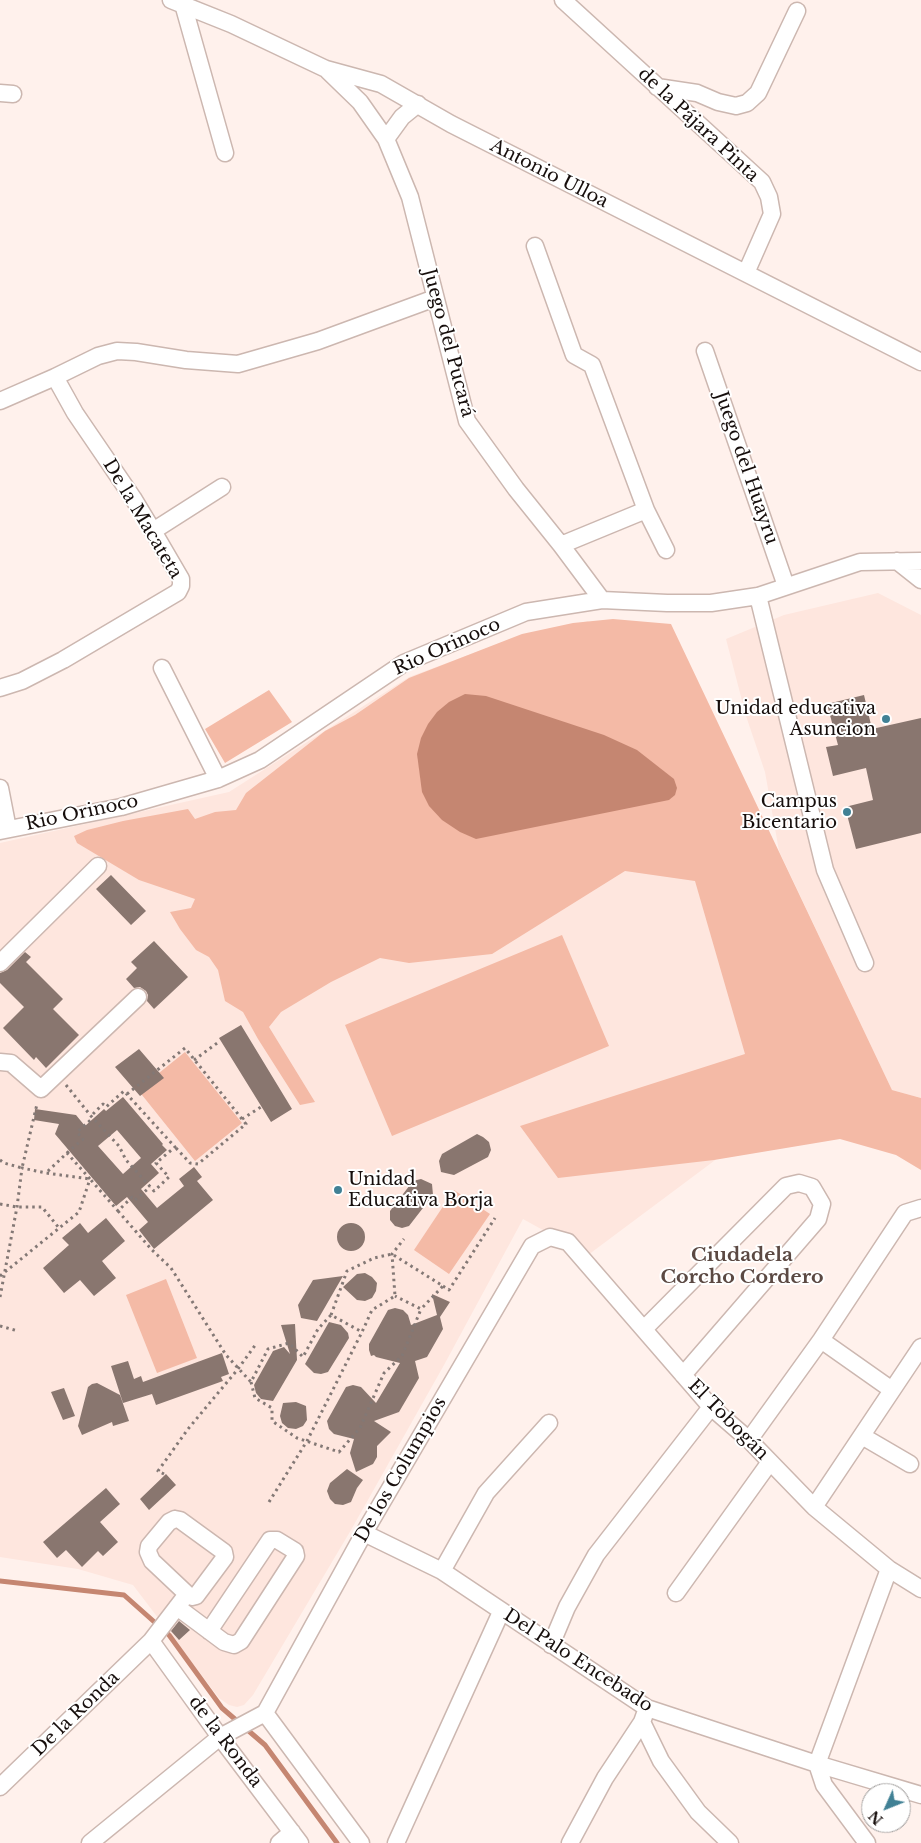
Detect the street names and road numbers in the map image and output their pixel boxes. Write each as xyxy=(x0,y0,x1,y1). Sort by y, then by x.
street label: de la Pájara Pinta xyxy=(633,63,763,187)
street label: Antonio Ulloa xyxy=(486,135,612,213)
street label: Juego del Pucará xyxy=(418,266,478,420)
street label: Juego del Huayru xyxy=(710,389,782,547)
street label: De la Macateta xyxy=(98,455,186,583)
street label: Rio Orinoco xyxy=(390,614,504,680)
street label: Rio Orinoco xyxy=(24,791,140,835)
street label: El Tobogán xyxy=(683,1375,773,1465)
street label: De los Columpios xyxy=(351,1394,451,1546)
street label: Del Palo Encebado xyxy=(499,1605,657,1717)
street label: De la Ronda xyxy=(28,1667,124,1761)
street label: de la Ronda xyxy=(184,1692,266,1792)

